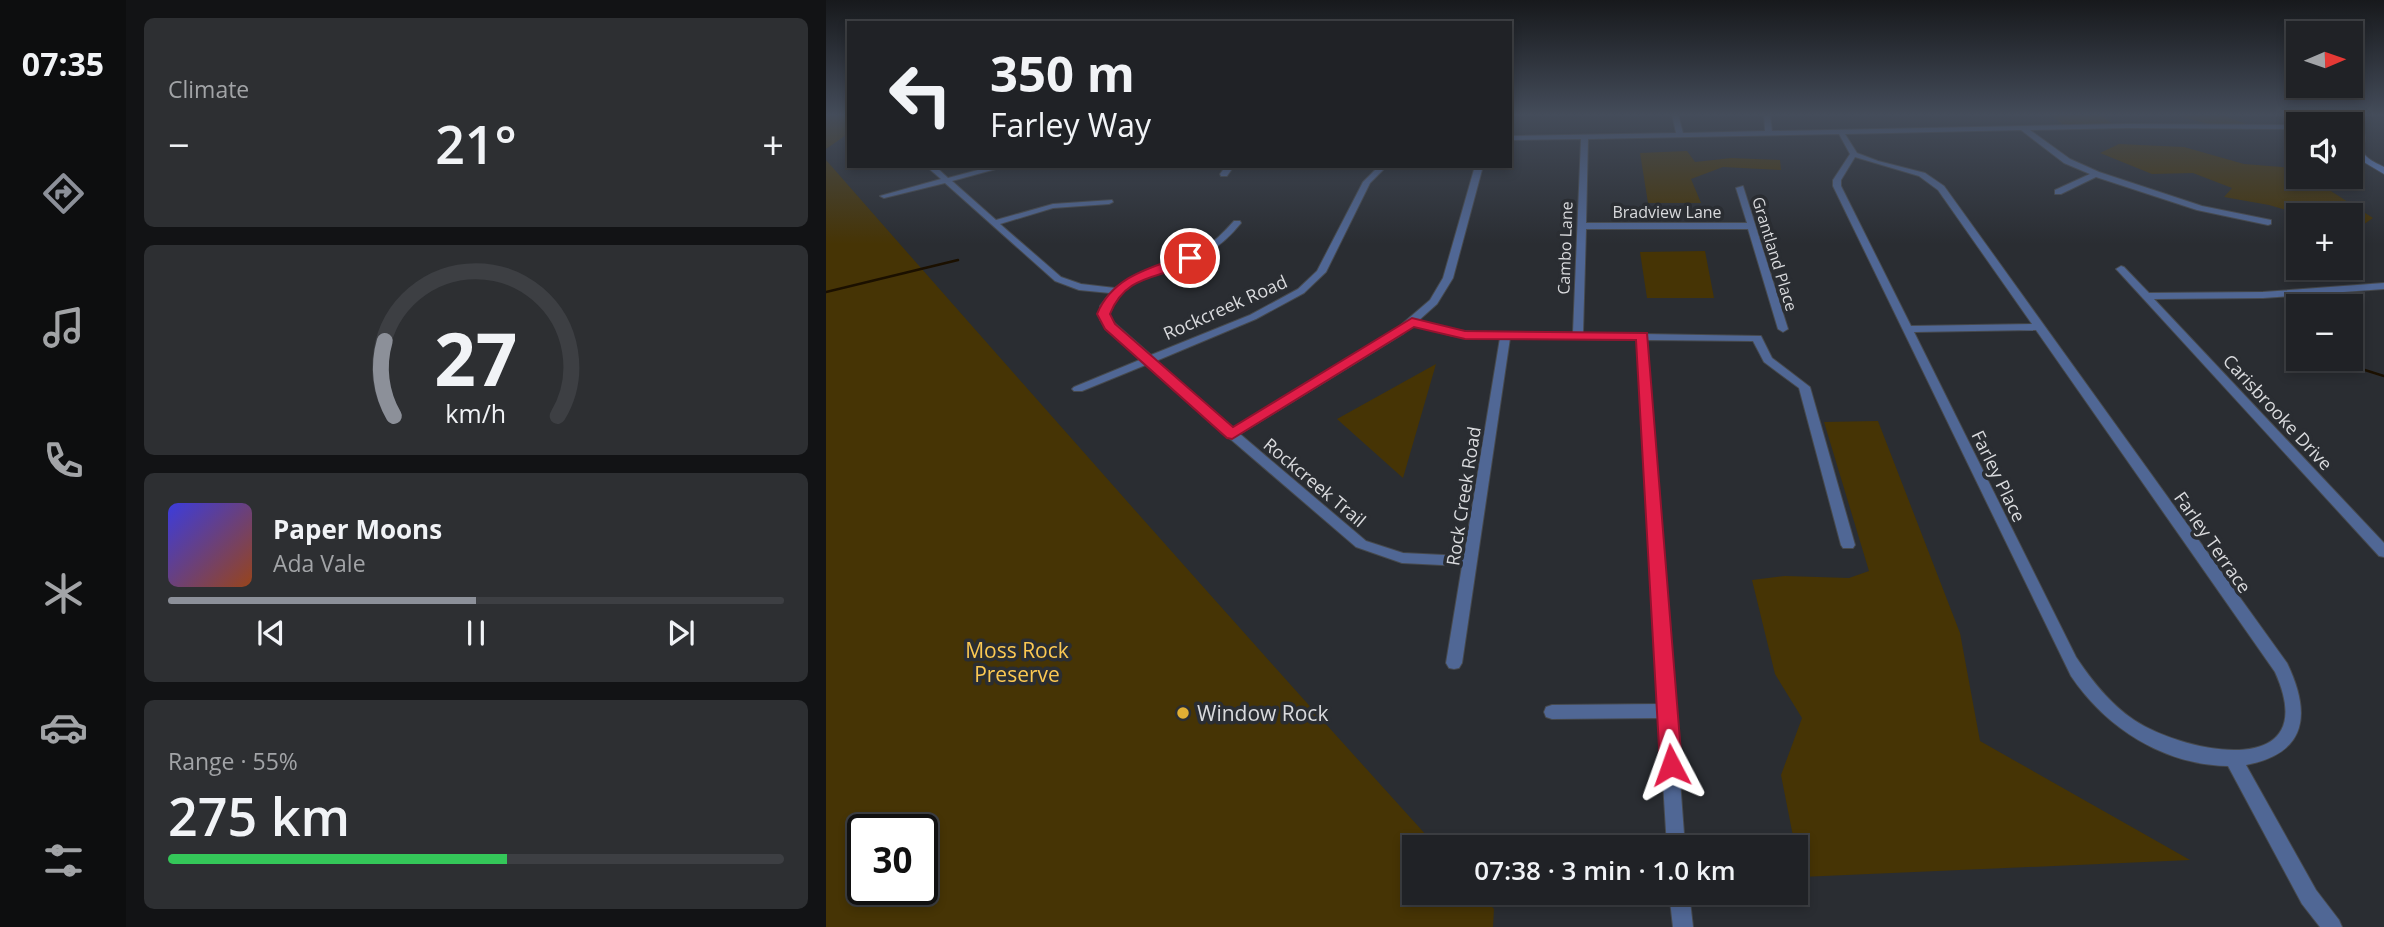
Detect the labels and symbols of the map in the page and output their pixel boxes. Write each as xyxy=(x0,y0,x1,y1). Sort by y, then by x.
north arrow xyxy=(2286,21,2362,98)
street label: Grantland Place xyxy=(1747,194,1803,314)
street label: Cambo Lane xyxy=(1552,201,1578,295)
street label: Bradview Lane xyxy=(1612,201,1722,223)
pin xyxy=(1160,228,1220,288)
street label: Rockcreek Road xyxy=(1159,269,1291,345)
street label: Carisbrooke Drive xyxy=(2218,349,2338,475)
street label: Rock Creek Road xyxy=(1440,425,1486,567)
street label: Farley Place xyxy=(1966,426,2032,526)
street label: Rockcreek Trail xyxy=(1259,432,1371,532)
street label: Farley Terrace xyxy=(2169,487,2257,597)
park label: Moss Rock Preserve xyxy=(965,636,1069,688)
place label: Window Rock xyxy=(1197,699,1328,727)
marker: Window Rock xyxy=(1175,705,1191,721)
position arrow xyxy=(1634,728,1708,802)
speed limit sign: 30 xyxy=(847,814,938,905)

